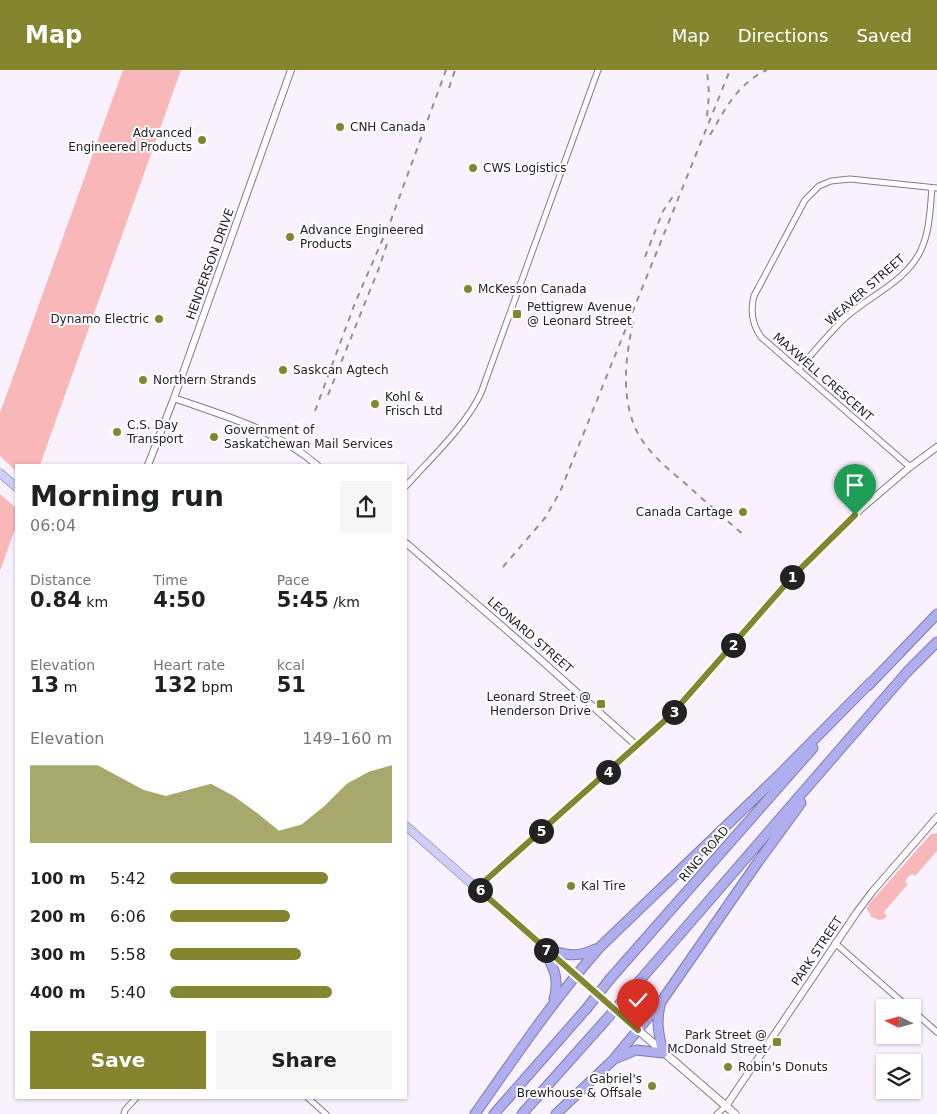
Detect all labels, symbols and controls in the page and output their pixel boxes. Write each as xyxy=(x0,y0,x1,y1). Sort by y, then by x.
text: Map xyxy=(25,21,82,49)
text: Map xyxy=(672,25,710,46)
text: Directions xyxy=(738,25,828,46)
text: Saved xyxy=(856,25,912,46)
place label: CNH Canada xyxy=(350,120,426,134)
marker: CNH Canada xyxy=(334,121,346,133)
place label: Advanced Engineered Products xyxy=(68,126,192,154)
marker: Advanced Engineered Products xyxy=(196,134,208,146)
place label: CWS Logistics xyxy=(483,161,567,175)
marker: CWS Logistics xyxy=(467,162,479,174)
street label: HENDERSON DRIVE xyxy=(183,206,237,322)
place label: Advance Engineered Products xyxy=(300,223,424,251)
marker: Advance Engineered Products xyxy=(284,231,296,243)
street label: WEAVER STREET xyxy=(822,251,908,328)
place label: McKesson Canada xyxy=(478,282,587,296)
marker: McKesson Canada xyxy=(462,283,474,295)
place label: Pettigrew Avenue @ Leonard Street xyxy=(527,300,632,328)
marker: Pettigrew Avenue @ Leonard Street xyxy=(511,308,523,320)
place label: Dynamo Electric xyxy=(50,312,149,326)
marker: Dynamo Electric xyxy=(153,313,165,325)
street label: MAXWELL CRESCENT xyxy=(770,330,876,425)
place label: Saskcan Agtech xyxy=(293,363,389,377)
marker: Saskcan Agtech xyxy=(277,364,289,376)
place label: Northern Strands xyxy=(153,373,256,387)
marker: Northern Strands xyxy=(137,374,149,386)
place label: Kohl & Frisch Ltd xyxy=(385,390,443,418)
marker: Kohl & Frisch Ltd xyxy=(369,398,381,410)
place label: C.S. Day Transport xyxy=(126,418,184,446)
place label: Government of Saskatchewan Mail Services xyxy=(224,423,393,451)
marker: C.S. Day Transport xyxy=(111,426,123,438)
marker: Government of Saskatchewan Mail Services xyxy=(208,431,220,443)
pin xyxy=(834,464,876,515)
icon: arrive xyxy=(841,471,869,499)
text: Morning run xyxy=(30,480,224,513)
button: share xyxy=(340,481,392,533)
place label: Canada Cartage xyxy=(636,505,733,519)
marker: Canada Cartage xyxy=(737,506,749,518)
text: 06:04 xyxy=(30,516,76,535)
pin: 1 xyxy=(780,564,804,590)
text: 1 xyxy=(788,569,797,585)
text: Distance xyxy=(30,572,91,588)
text: Time xyxy=(153,572,188,588)
text: Pace xyxy=(277,572,309,588)
text: 0.84 xyxy=(30,588,82,612)
text: 4:50 xyxy=(153,588,206,612)
text: 5:45 xyxy=(277,588,329,612)
text: km xyxy=(82,594,108,610)
text: /km xyxy=(329,594,360,610)
street label: LEONARD STREET xyxy=(485,594,576,676)
pin: 2 xyxy=(720,632,746,658)
text: 2 xyxy=(729,637,738,653)
text: Elevation xyxy=(30,657,95,673)
text: Heart rate xyxy=(153,657,225,673)
text: kcal xyxy=(277,657,305,673)
text: 13 xyxy=(30,673,59,697)
text: 132 xyxy=(153,673,197,697)
text: 51 xyxy=(277,673,306,697)
text: m xyxy=(59,679,77,695)
text: bpm xyxy=(197,679,233,695)
place label: Leonard Street @ Henderson Drive xyxy=(486,690,591,718)
marker: Leonard Street @ Henderson Drive xyxy=(595,698,607,710)
pin: 3 xyxy=(662,700,686,724)
text: 3 xyxy=(670,704,679,720)
text: Elevation xyxy=(30,729,104,748)
text: 149–160 m xyxy=(302,729,392,748)
pin: 4 xyxy=(596,760,620,784)
text: 4 xyxy=(604,764,613,780)
pin: 5 xyxy=(528,818,554,844)
text: 5 xyxy=(537,823,546,839)
street label: RING ROAD xyxy=(676,823,732,885)
text: 100 m xyxy=(30,869,86,888)
text: 5:42 xyxy=(110,869,146,888)
pin: 6 xyxy=(468,878,492,902)
place label: Kal Tire xyxy=(581,879,626,893)
marker: Kal Tire xyxy=(565,880,577,892)
text: 6 xyxy=(476,882,485,898)
text: 200 m xyxy=(30,907,86,926)
text: 6:06 xyxy=(110,907,146,926)
street label: PARK STREET xyxy=(789,913,846,988)
pin: 7 xyxy=(534,938,558,962)
text: 7 xyxy=(542,942,551,958)
text: 300 m xyxy=(30,945,86,964)
text: 5:58 xyxy=(110,945,146,964)
pin xyxy=(617,979,659,1030)
text: 400 m xyxy=(30,983,86,1002)
text: 5:40 xyxy=(110,983,146,1002)
icon: check xyxy=(624,986,652,1014)
north arrow xyxy=(876,999,921,1044)
map controls xyxy=(876,999,921,1099)
place label: Park Street @ McDonald Street xyxy=(667,1028,767,1056)
button: Save xyxy=(30,1031,206,1089)
button: Share xyxy=(216,1031,392,1089)
marker: Park Street @ McDonald Street xyxy=(771,1036,783,1048)
button: layers xyxy=(876,1054,921,1099)
place label: Robin's Donuts xyxy=(738,1060,828,1074)
marker: Robin's Donuts xyxy=(722,1061,734,1073)
place label: Gabriel's Brewhouse & Offsale xyxy=(517,1072,642,1100)
marker: Gabriel's Brewhouse & Offsale xyxy=(646,1080,658,1092)

